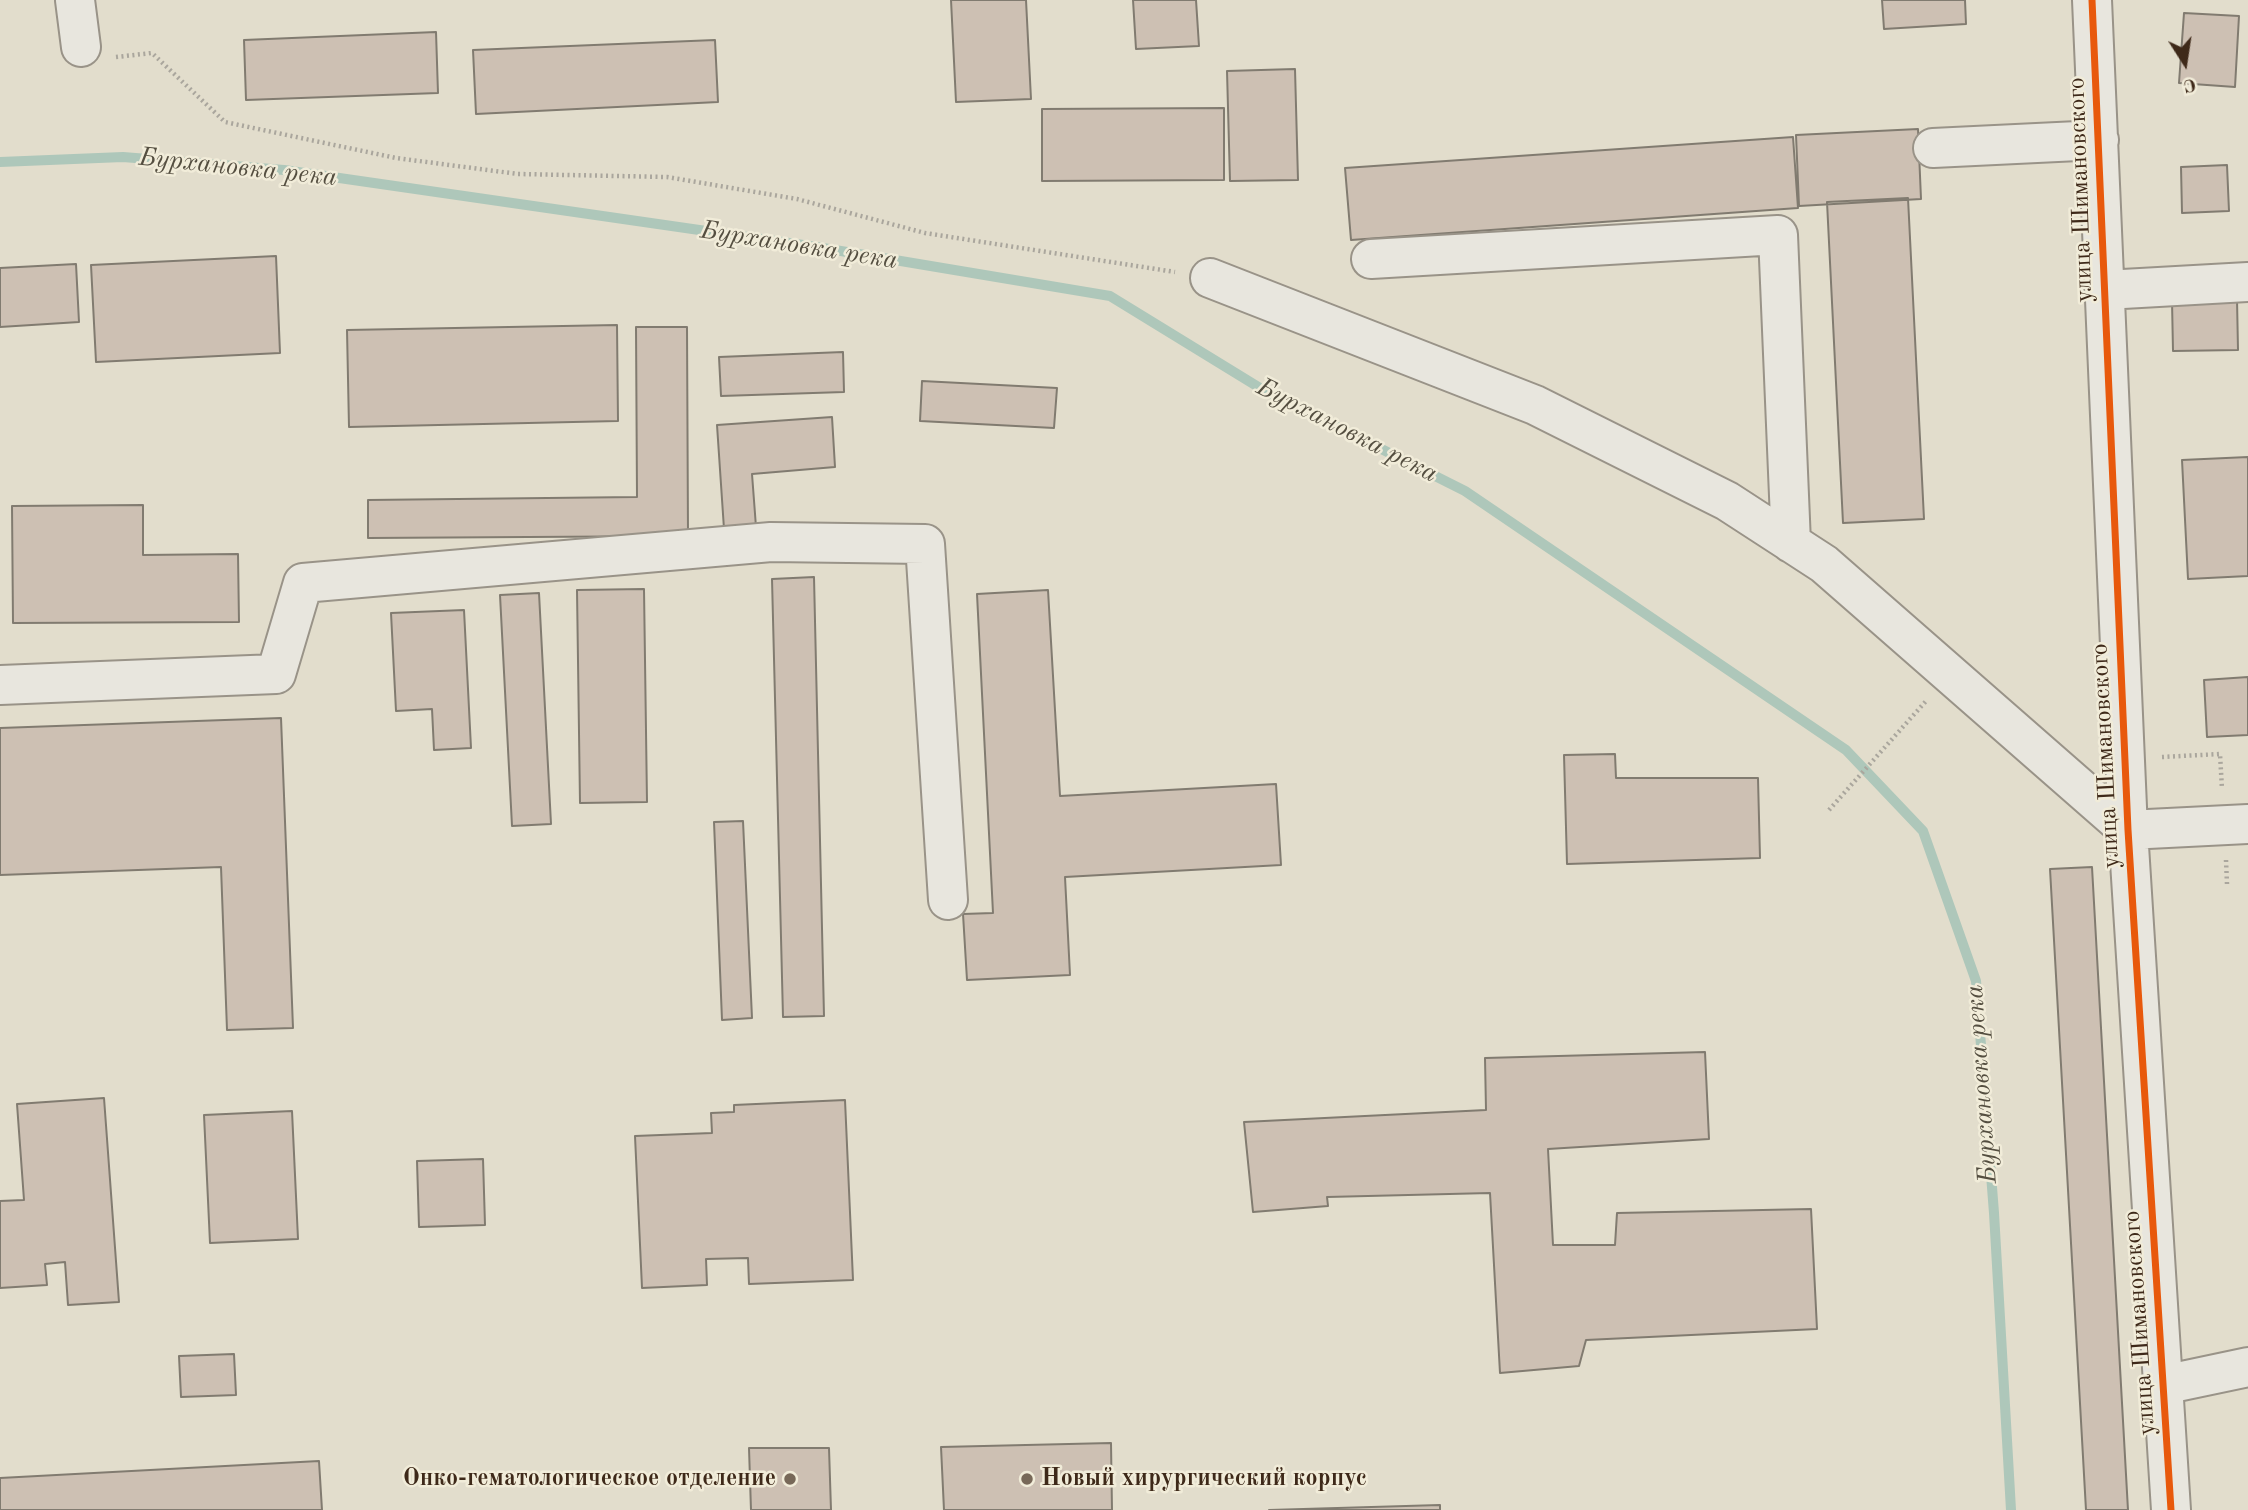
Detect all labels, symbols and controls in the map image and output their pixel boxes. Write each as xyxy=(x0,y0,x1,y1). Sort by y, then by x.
north arrow xyxy=(2150,28,2220,98)
text: С xyxy=(2181,73,2198,95)
street label: улица Шимановского xyxy=(2063,77,2099,303)
water label: Бурхановка река xyxy=(137,142,339,194)
water label: Бурхановка река xyxy=(698,215,900,277)
water label: Бурхановка река xyxy=(1251,372,1443,490)
street label: улица Шимановского xyxy=(2086,643,2126,869)
water label: Бурхановка река xyxy=(1960,984,2004,1184)
street label: улица Шимановского xyxy=(2118,1210,2162,1436)
place label: Онко-гематологическое отделение xyxy=(403,1465,776,1493)
place label: Новый хирургический корпус xyxy=(1041,1465,1367,1493)
marker: Онко-гематологическое отделение xyxy=(782,1471,798,1487)
marker: Новый хирургический корпус xyxy=(1019,1471,1035,1487)

